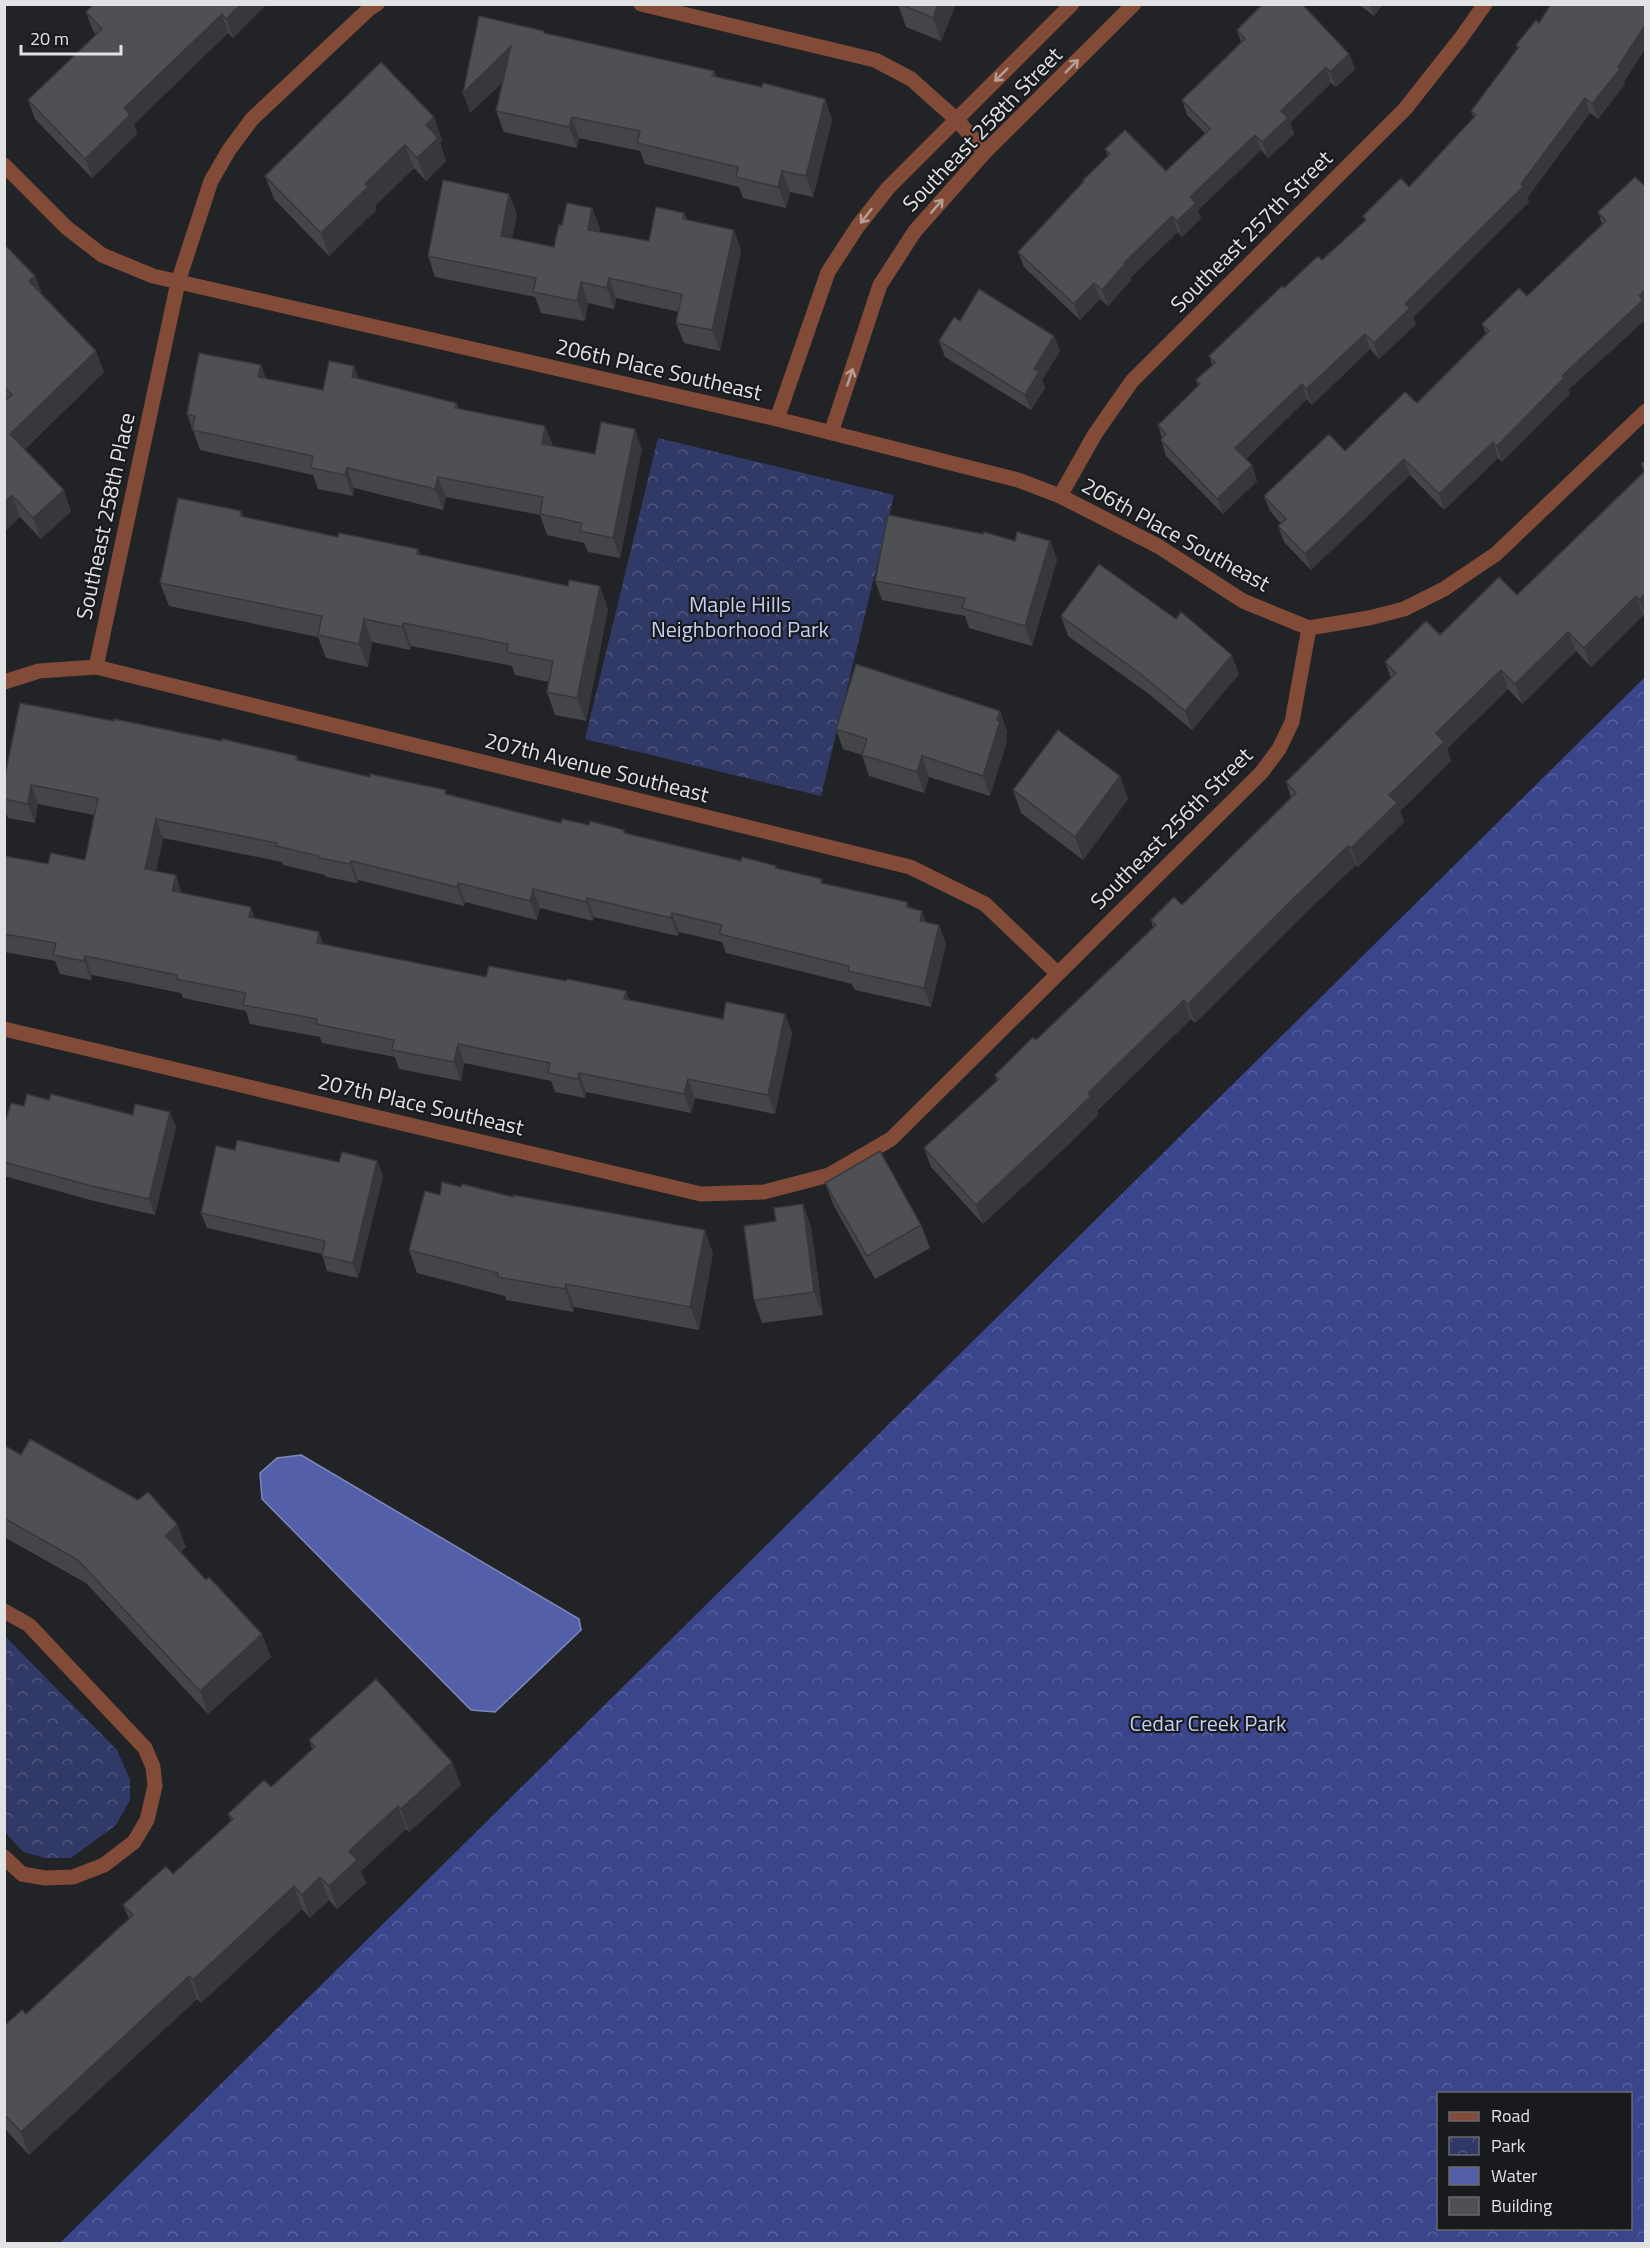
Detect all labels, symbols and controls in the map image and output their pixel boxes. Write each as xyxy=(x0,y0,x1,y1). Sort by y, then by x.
scale bar xyxy=(21,18,122,56)
text: 20 m xyxy=(30,25,69,52)
street label: Southeast 258th Street xyxy=(894,39,1070,219)
one-way arrow xyxy=(1065,58,1080,73)
one-way arrow xyxy=(993,68,1008,83)
street label: Southeast 257th Street xyxy=(1162,142,1340,320)
one-way arrow xyxy=(930,199,944,215)
one-way arrow xyxy=(860,208,873,224)
street label: 206th Place Southeast xyxy=(553,329,766,409)
one-way arrow xyxy=(845,369,856,387)
street label: Southeast 258th Place xyxy=(66,409,144,623)
street label: 206th Place Southeast xyxy=(1076,468,1277,600)
park label: Maple Hills Neighborhood Park xyxy=(651,587,830,646)
street label: 207th Avenue Southeast xyxy=(481,723,713,811)
street label: Southeast 256th Street xyxy=(1082,739,1260,917)
street label: 207th Place Southeast xyxy=(315,1064,528,1144)
park label: Cedar Creek Park xyxy=(1130,1706,1287,1740)
legend xyxy=(1437,2092,1632,2230)
text: Road xyxy=(1491,2102,1530,2129)
text: Park xyxy=(1491,2132,1526,2159)
text: Water xyxy=(1491,2162,1537,2189)
text: Building xyxy=(1491,2192,1552,2219)

